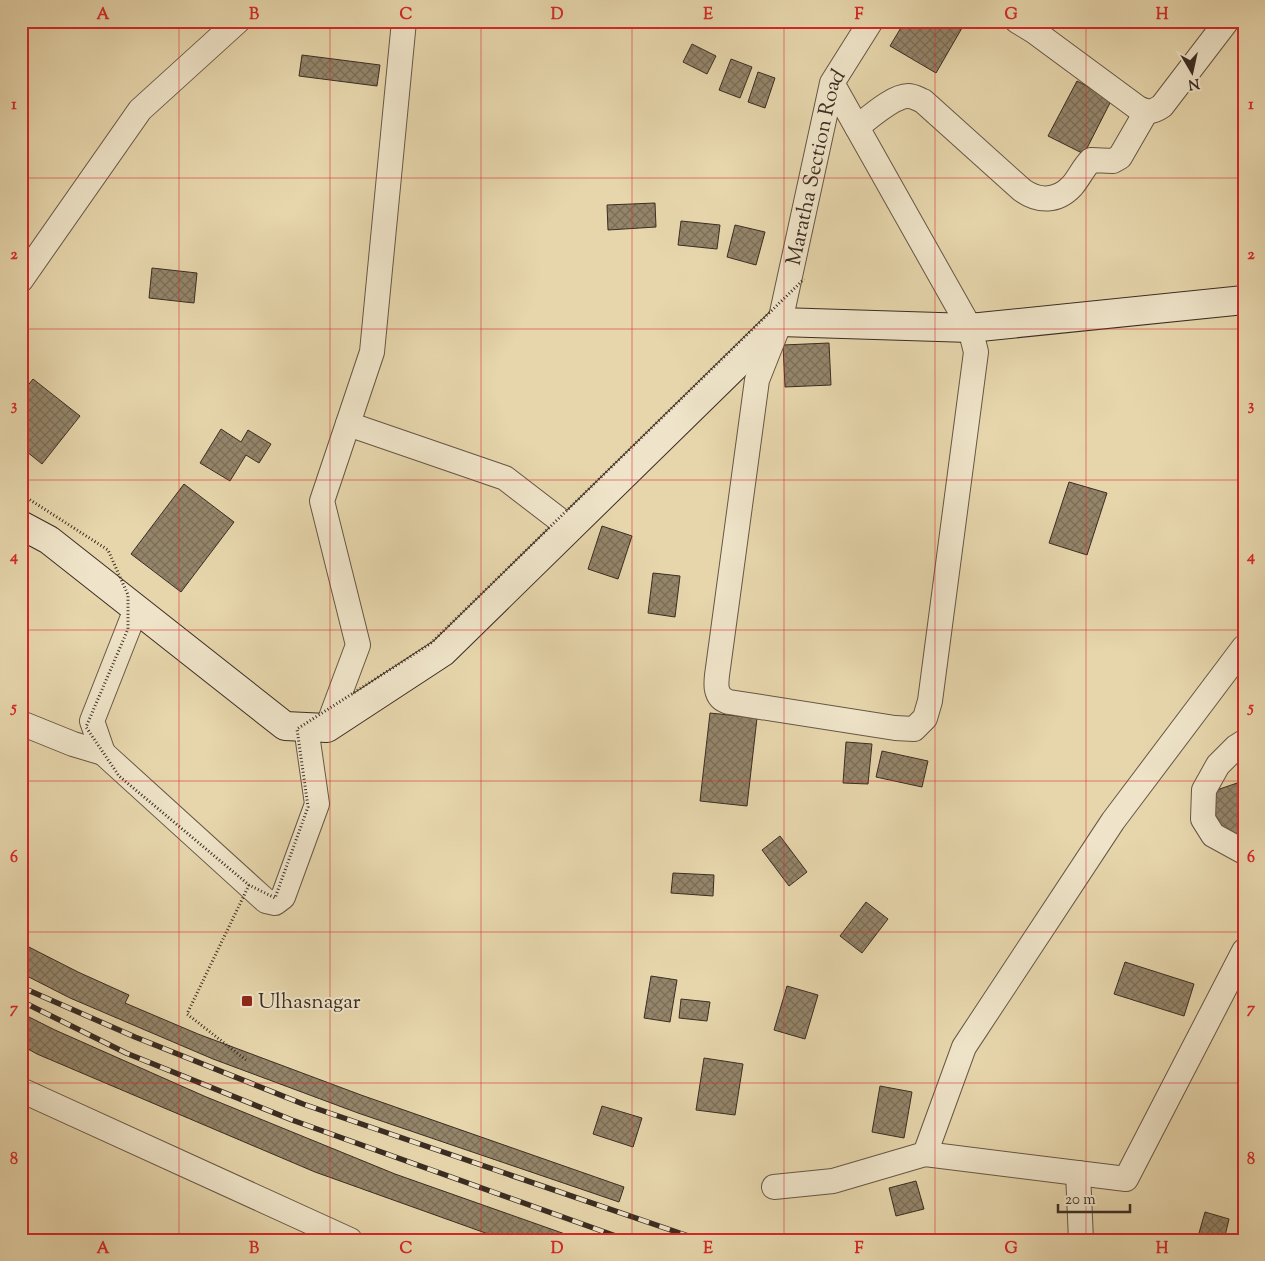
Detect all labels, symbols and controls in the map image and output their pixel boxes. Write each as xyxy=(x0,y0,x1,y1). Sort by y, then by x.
text: A xyxy=(97,4,110,27)
text: B xyxy=(249,4,259,27)
text: C xyxy=(400,4,413,27)
text: D xyxy=(551,4,564,27)
text: E xyxy=(703,4,713,27)
text: F xyxy=(855,4,864,27)
text: G xyxy=(1004,4,1018,27)
text: H xyxy=(1156,4,1169,27)
north arrow xyxy=(1168,48,1218,98)
street label: Maratha Section Road xyxy=(780,64,854,268)
text: N xyxy=(1187,72,1201,94)
text: 1 xyxy=(11,94,17,117)
text: 1 xyxy=(1248,94,1254,117)
text: 2 xyxy=(10,244,18,267)
text: 2 xyxy=(1247,244,1255,267)
text: 3 xyxy=(11,395,18,418)
text: 3 xyxy=(1248,395,1255,418)
text: 4 xyxy=(9,546,18,569)
text: 4 xyxy=(1246,546,1255,569)
text: 5 xyxy=(9,697,17,720)
text: 5 xyxy=(1246,697,1254,720)
text: 6 xyxy=(10,847,18,870)
text: 6 xyxy=(1247,847,1255,870)
place label: Ulhasnagar xyxy=(258,988,361,1018)
marker: Ulhasnagar xyxy=(240,994,254,1008)
text: 7 xyxy=(10,998,19,1021)
text: 7 xyxy=(1247,998,1256,1021)
text: 8 xyxy=(10,1149,18,1172)
text: 8 xyxy=(1247,1149,1255,1172)
scale bar xyxy=(1058,1181,1130,1213)
text: 20 m xyxy=(1065,1190,1096,1211)
text: A xyxy=(97,1238,110,1261)
text: B xyxy=(249,1238,259,1261)
text: C xyxy=(400,1238,413,1261)
text: D xyxy=(551,1238,564,1261)
text: E xyxy=(703,1238,713,1261)
text: F xyxy=(855,1238,864,1261)
text: G xyxy=(1004,1238,1018,1261)
text: H xyxy=(1156,1238,1169,1261)

